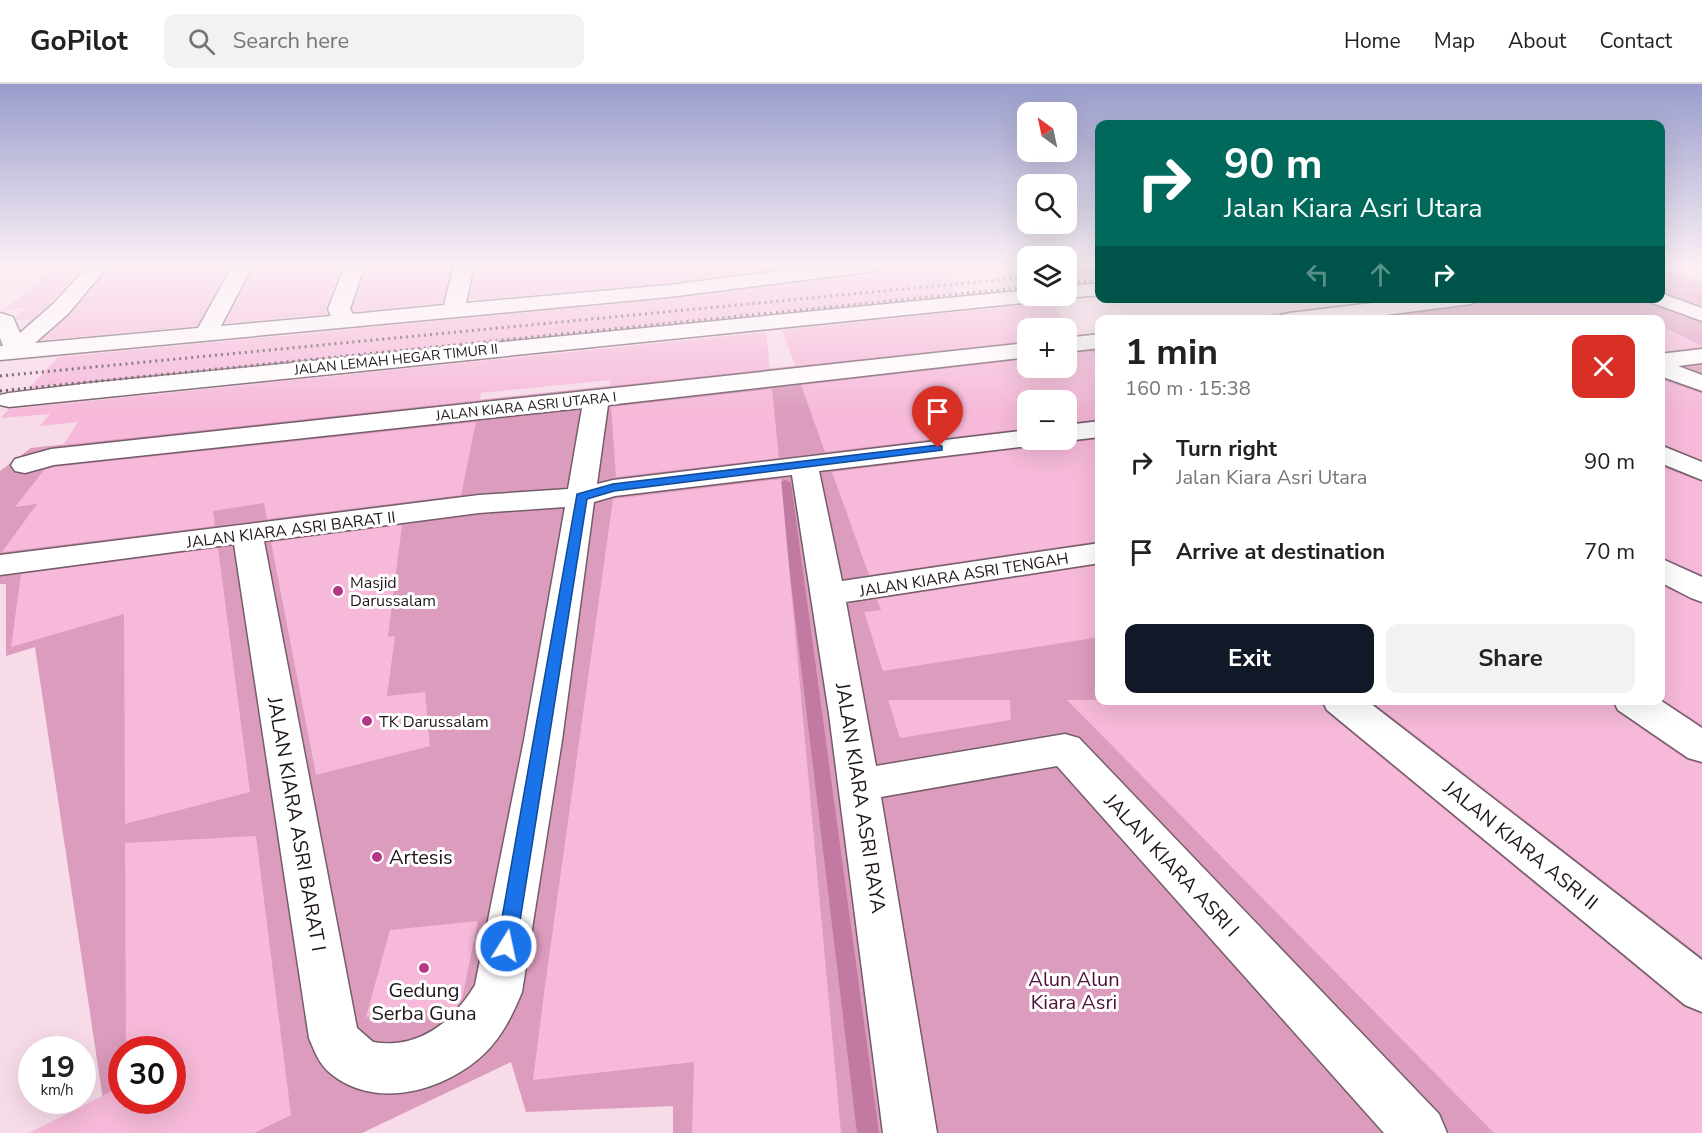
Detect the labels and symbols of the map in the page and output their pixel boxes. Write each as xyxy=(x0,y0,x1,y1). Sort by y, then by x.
north arrow xyxy=(1017,102,1077,162)
street label: JALAN LEMAH HEGAR TIMUR II xyxy=(292,339,499,380)
pin xyxy=(912,386,963,448)
street label: JALAN KIARA ASRI UTARA I xyxy=(434,388,617,426)
street label: JALAN KIARA ASRI BARAT II xyxy=(184,506,397,554)
street label: JALAN KIARA ASRI TENGAH xyxy=(857,548,1070,603)
place label: Masjid Darussalam xyxy=(350,572,436,612)
marker: Masjid Darussalam xyxy=(331,584,345,598)
street label: JALAN KIARA ASRI RAYA xyxy=(829,680,892,916)
street label: JALAN KIARA ASRI BARAT I xyxy=(261,694,332,953)
place label: TK Darussalam xyxy=(379,711,489,733)
marker: TK Darussalam xyxy=(360,714,374,728)
street label: JALAN KIARA ASRI II xyxy=(1437,774,1604,916)
street label: JALAN KIARA ASRI I xyxy=(1097,787,1245,943)
place label: Artesis xyxy=(389,844,453,871)
marker: Artesis xyxy=(370,850,384,864)
position arrow xyxy=(474,914,538,978)
marker: Gedung Serba Guna xyxy=(417,961,431,975)
park label: Alun Alun Kiara Asri xyxy=(1028,966,1120,1016)
place label: Gedung Serba Guna xyxy=(371,977,477,1027)
speed limit sign: 30 xyxy=(108,1036,186,1114)

